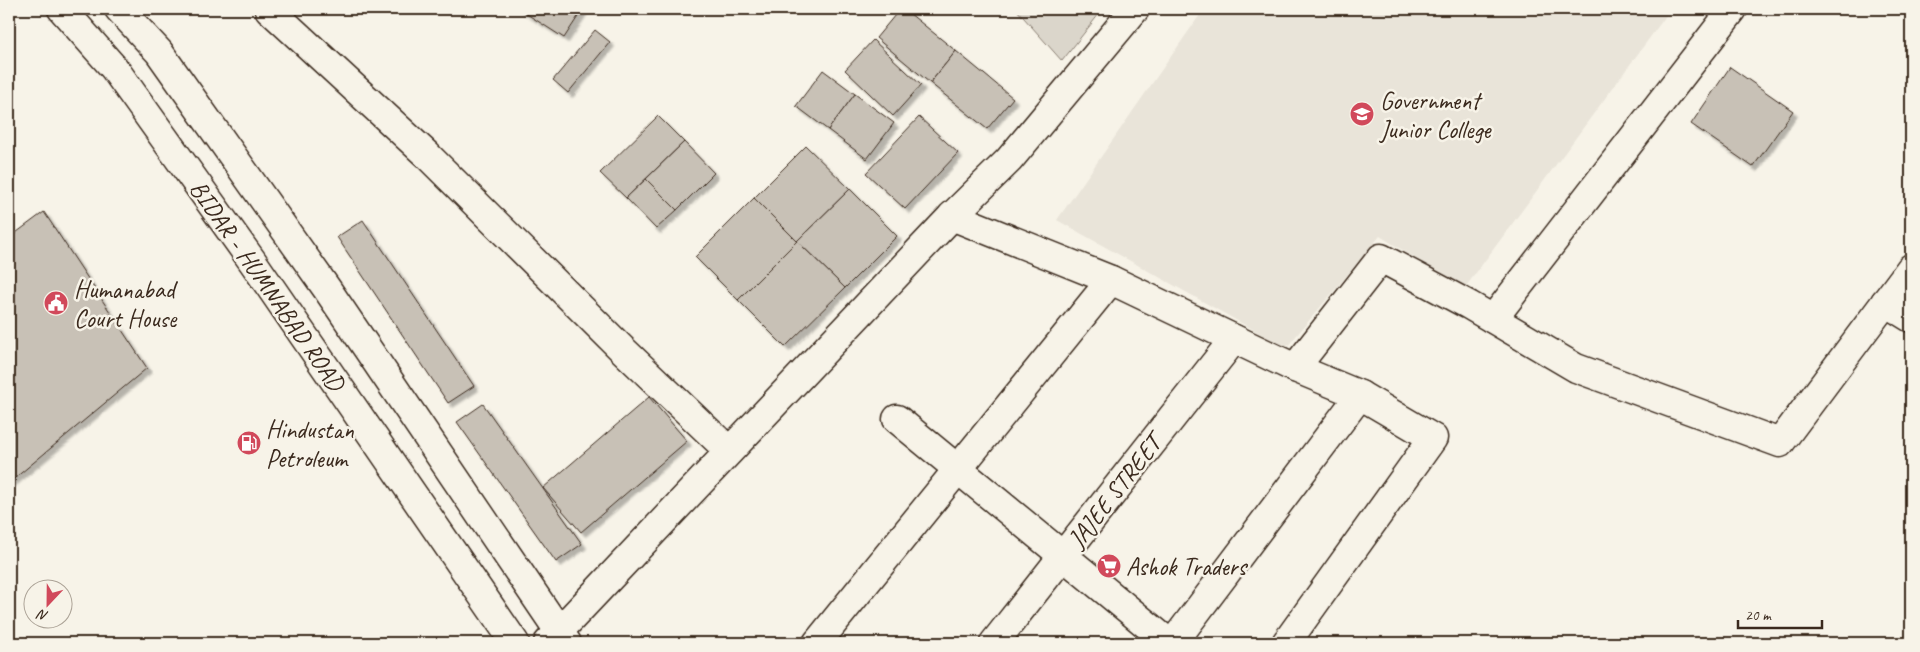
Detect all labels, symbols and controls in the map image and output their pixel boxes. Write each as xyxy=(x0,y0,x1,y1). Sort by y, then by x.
place label: Government Junior College xyxy=(1379,85,1492,146)
school or university icon: Government Junior College xyxy=(1349,101,1375,127)
street label: BIDAR - HUMNABAD ROAD xyxy=(183,174,353,399)
place label: Humanabad Court House xyxy=(74,274,179,335)
public building icon: Humanabad Court House xyxy=(43,290,69,316)
place label: Hindustan Petroleum xyxy=(266,414,354,475)
street label: JAJEE STREET xyxy=(1060,424,1173,555)
fuel station icon: Hindustan Petroleum xyxy=(236,430,262,456)
place label: Ashok Traders xyxy=(1126,551,1249,583)
supermarket icon: Ashok Traders xyxy=(1096,553,1122,579)
north arrow xyxy=(22,580,72,630)
scale bar xyxy=(1738,597,1821,629)
text: N xyxy=(34,605,51,625)
text: 20 m xyxy=(1745,606,1772,625)

